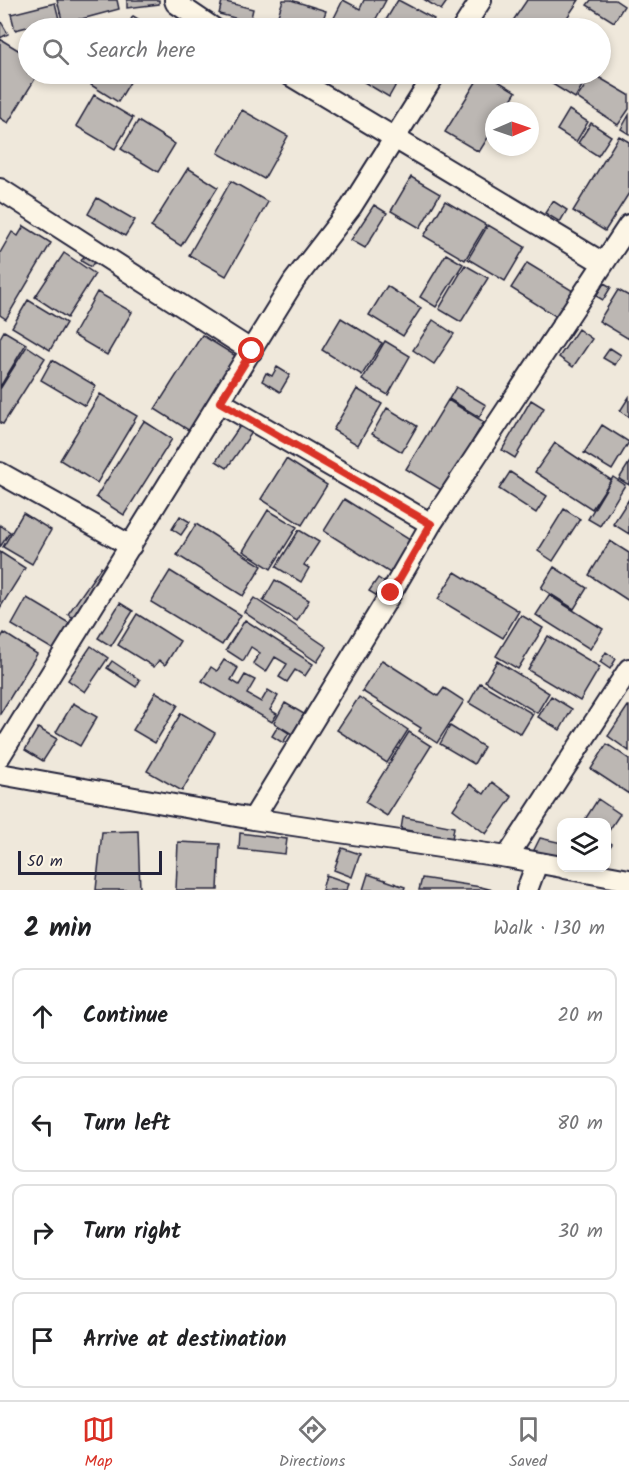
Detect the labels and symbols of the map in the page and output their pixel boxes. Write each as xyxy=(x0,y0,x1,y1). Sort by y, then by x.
north arrow xyxy=(485,102,539,156)
route start xyxy=(238,337,264,363)
route end xyxy=(377,579,403,605)
scale bar xyxy=(18,848,162,876)

